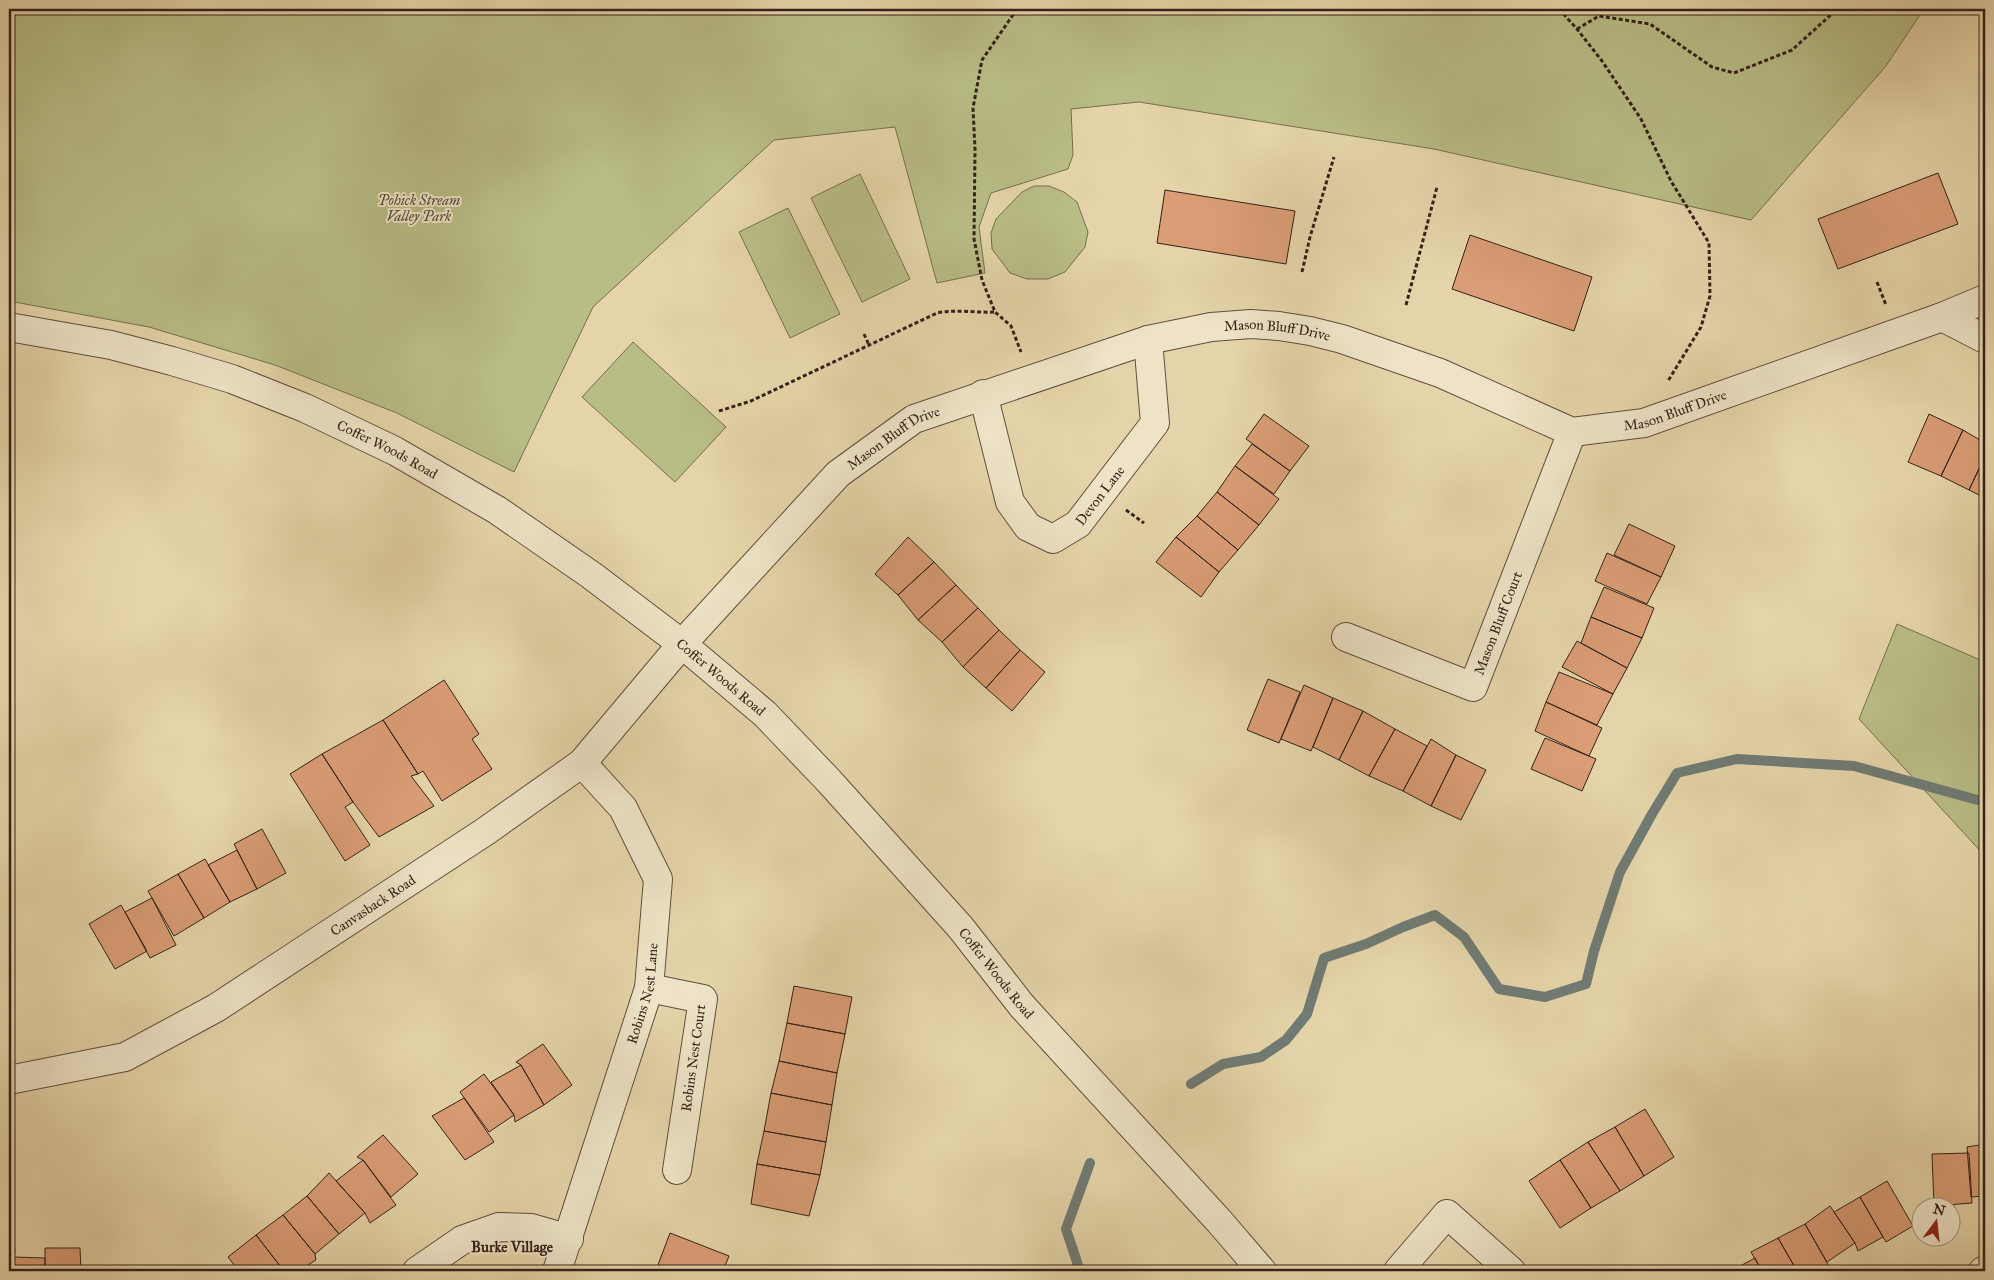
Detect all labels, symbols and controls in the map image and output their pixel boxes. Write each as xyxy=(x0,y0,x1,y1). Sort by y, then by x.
park label: Pohick Stream Valley Park xyxy=(378,192,460,225)
street label: Mason Bluff Drive xyxy=(1223,316,1332,345)
street label: Mason Bluff Drive xyxy=(1623,386,1729,434)
street label: Mason Bluff Drive xyxy=(844,403,942,474)
street label: Coffer Woods Road xyxy=(334,417,441,483)
street label: Devon Lane xyxy=(1072,462,1129,529)
street label: Mason Bluff Court xyxy=(1471,569,1526,677)
street label: Coffer Woods Road xyxy=(673,635,769,720)
street label: Canvasback Road xyxy=(327,872,419,940)
street label: Coffer Woods Road xyxy=(955,924,1037,1022)
street label: Robins Nest Lane xyxy=(623,942,662,1046)
street label: Robins Nest Court xyxy=(678,1003,709,1113)
north arrow xyxy=(1912,1198,1962,1248)
text: N xyxy=(1931,1200,1947,1220)
district label: Burke Village xyxy=(471,1238,554,1257)

